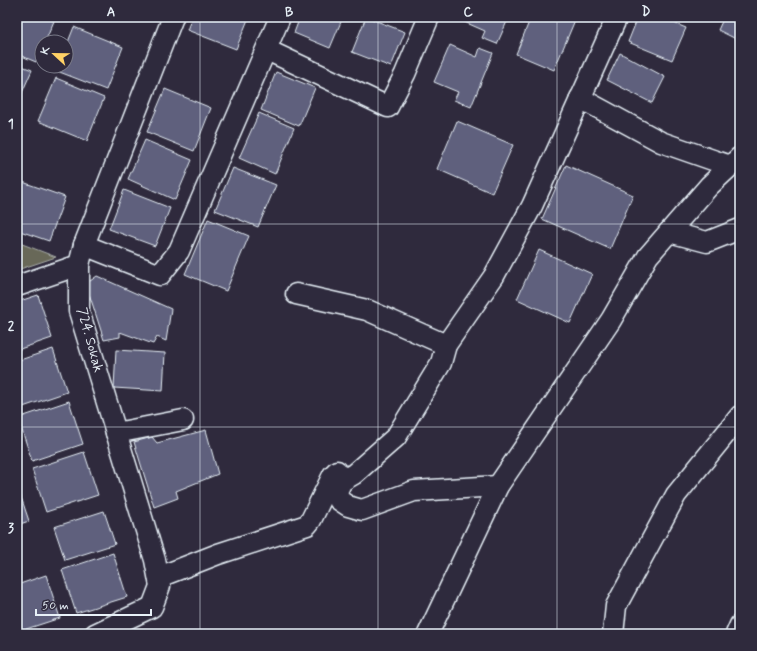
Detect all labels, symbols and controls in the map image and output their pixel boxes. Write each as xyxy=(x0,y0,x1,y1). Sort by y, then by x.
text: A xyxy=(107,4,115,21)
text: B xyxy=(285,4,294,21)
text: C xyxy=(463,4,473,21)
text: D xyxy=(642,4,651,21)
north arrow xyxy=(34,34,74,74)
text: K xyxy=(38,44,54,57)
text: 1 xyxy=(8,116,14,133)
street label: 724. Sokak xyxy=(73,306,107,374)
text: 2 xyxy=(8,318,15,335)
text: 3 xyxy=(8,520,14,537)
scale bar xyxy=(36,591,151,617)
text: 50 m xyxy=(42,598,69,614)

